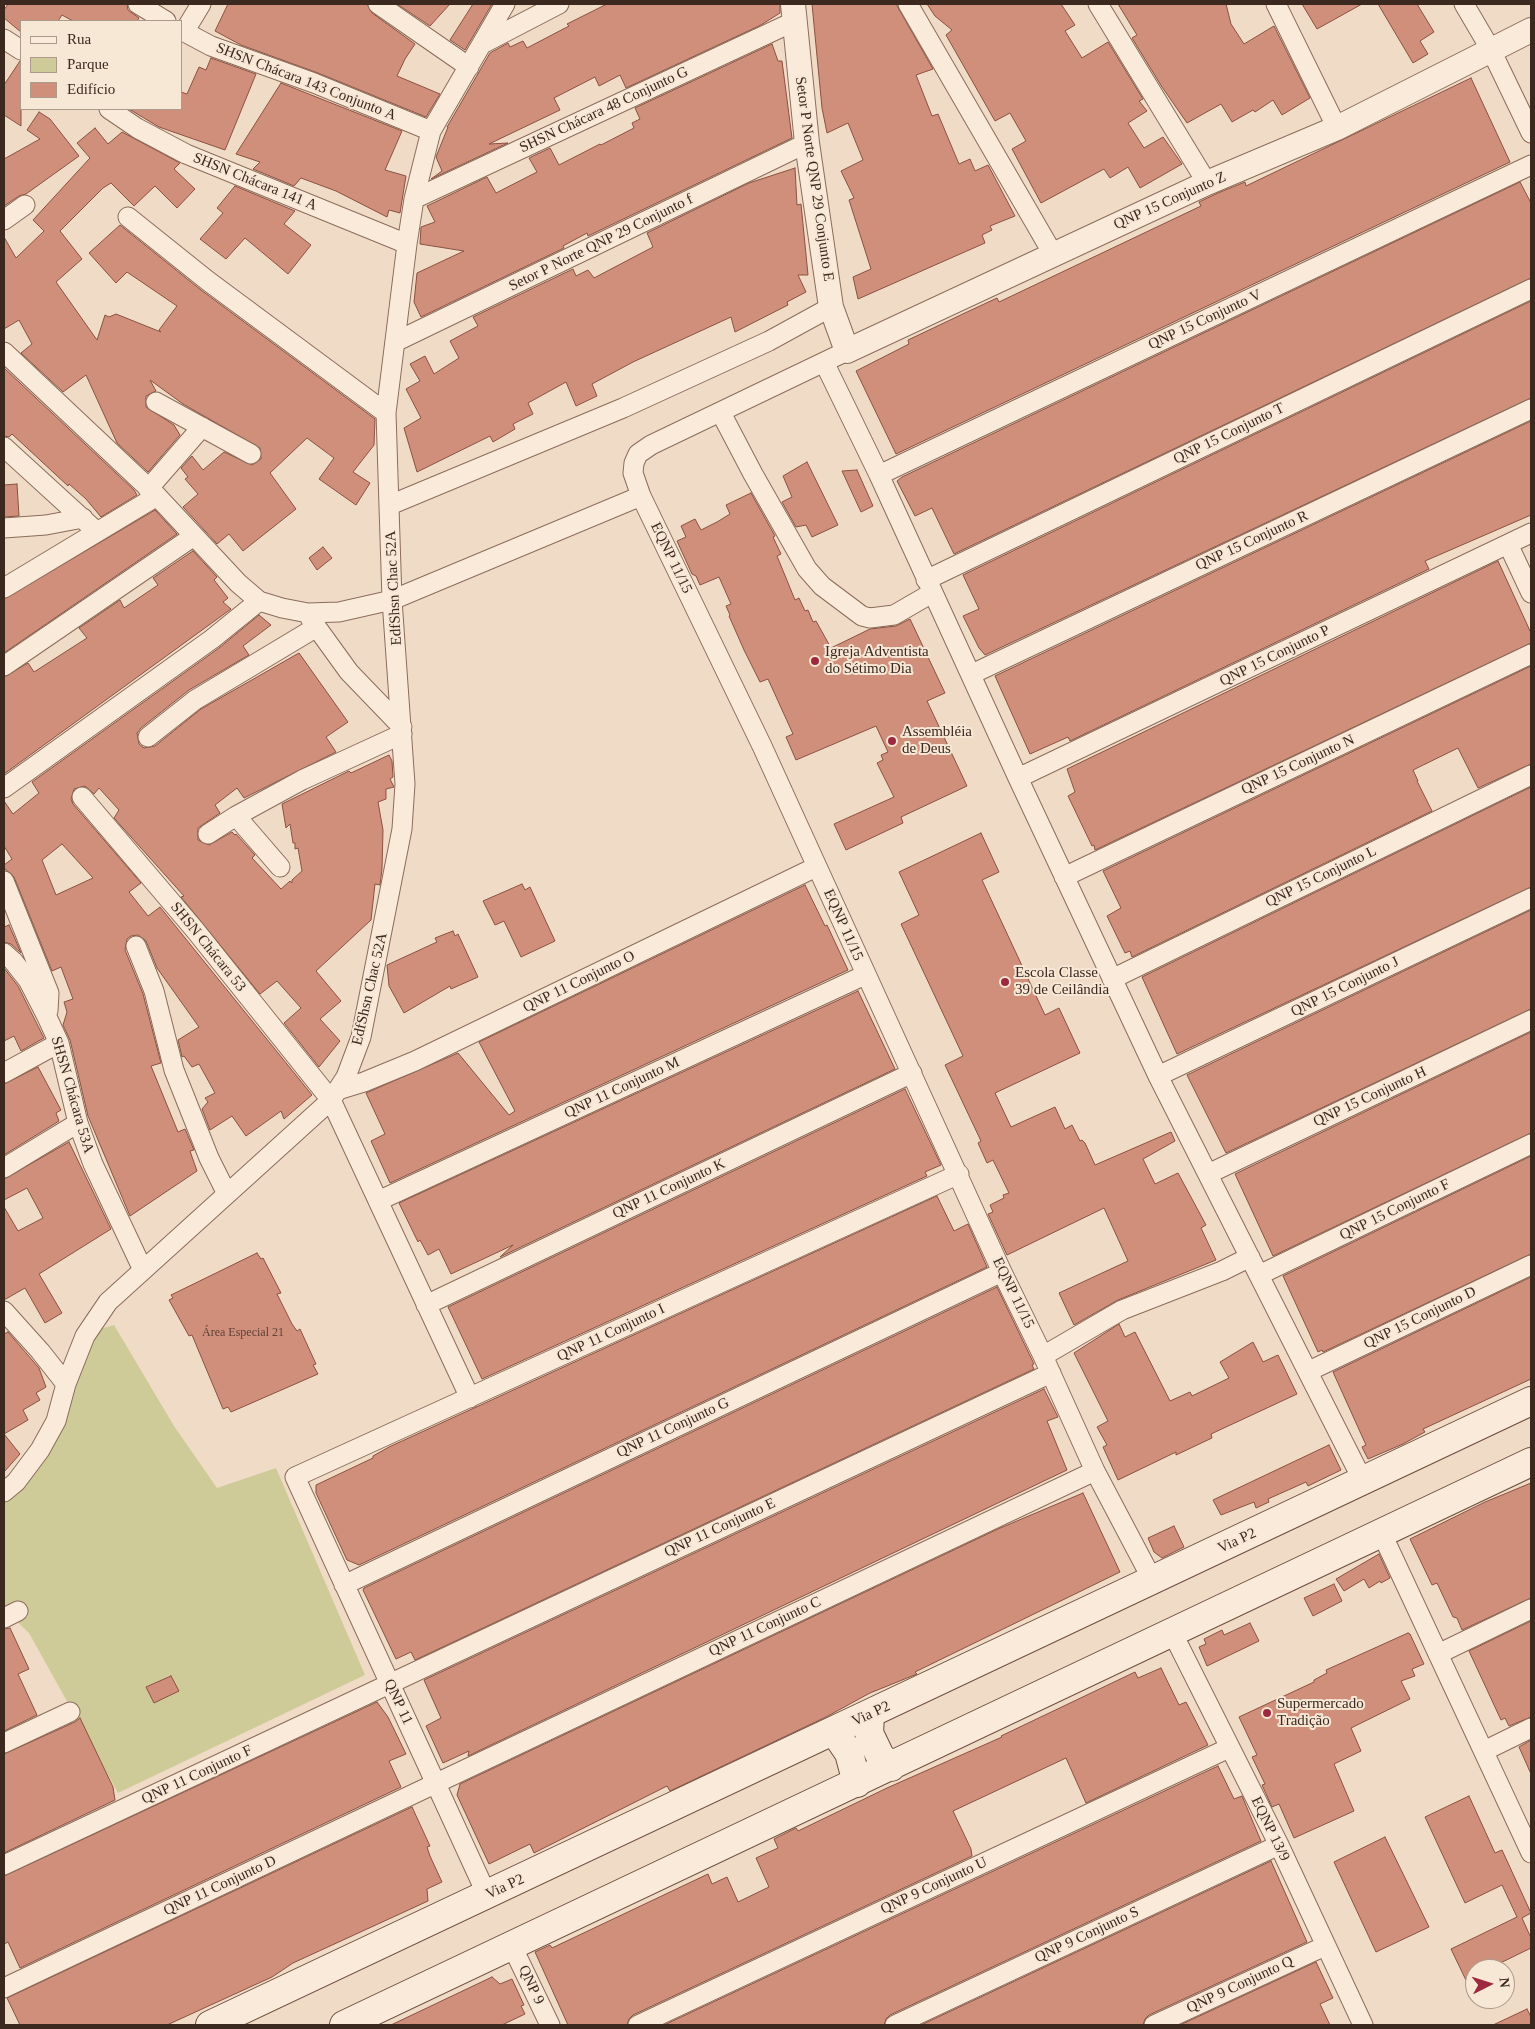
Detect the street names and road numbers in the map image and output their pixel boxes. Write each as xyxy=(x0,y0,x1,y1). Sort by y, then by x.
street label: SHSN Chácara 143 Conjunto A xyxy=(213,39,399,125)
street label: SHSN Chácara 48 Conjunto G xyxy=(517,63,691,157)
street label: Setor P Norte QNP 29 Conjunto E xyxy=(791,75,837,283)
street label: SHSN Chácara 141 A xyxy=(190,149,320,215)
street label: QNP 15 Conjunto Z xyxy=(1111,168,1229,234)
street label: Setor P Norte QNP 29 Conjunto f xyxy=(506,191,696,295)
street label: QNP 15 Conjunto V xyxy=(1145,286,1265,354)
street label: QNP 15 Conjunto T xyxy=(1171,399,1287,469)
street label: QNP 15 Conjunto R xyxy=(1193,507,1311,575)
street label: EQNP 11/15 xyxy=(646,520,696,596)
street label: EdfShsn Chac 52A xyxy=(382,530,406,646)
street label: QNP 15 Conjunto P xyxy=(1217,622,1333,690)
street label: QNP 15 Conjunto N xyxy=(1238,731,1358,799)
street label: QNP 15 Conjunto L xyxy=(1263,842,1379,912)
street label: EQNP 11/15 xyxy=(819,886,867,964)
street label: SHSN Chácara 53 xyxy=(166,899,250,995)
street label: EdfShsn Chac 52A xyxy=(348,931,392,1047)
street label: QNP 11 Conjunto O xyxy=(520,947,638,1017)
street label: QNP 15 Conjunto J xyxy=(1288,953,1402,1021)
street label: SHSN Chácara 53A xyxy=(47,1034,97,1156)
street label: QNP 11 Conjunto M xyxy=(562,1053,682,1123)
street label: QNP 15 Conjunto H xyxy=(1310,1063,1430,1131)
street label: QNP 11 Conjunto K xyxy=(610,1155,728,1223)
street label: QNP 15 Conjunto F xyxy=(1337,1176,1453,1244)
street label: EQNP 11/15 xyxy=(988,1255,1038,1331)
street label: QNP 15 Conjunto D xyxy=(1361,1283,1479,1353)
street label: QNP 11 Conjunto I xyxy=(554,1300,668,1366)
street label: QNP 11 Conjunto G xyxy=(614,1394,732,1462)
street label: QNP 11 Conjunto E xyxy=(661,1494,779,1562)
street label: Via P2 xyxy=(1215,1524,1259,1558)
street label: QNP 11 Conjunto C xyxy=(706,1593,824,1661)
street label: QNP 11 xyxy=(380,1676,416,1728)
street label: Via P2 xyxy=(849,1697,893,1731)
street label: QNP 11 Conjunto F xyxy=(139,1742,255,1808)
street label: EQNP 13/9 xyxy=(1247,1794,1293,1864)
street label: QNP 11 Conjunto D xyxy=(161,1852,279,1920)
street label: QNP 9 Conjunto U xyxy=(878,1853,990,1919)
street label: Via P2 xyxy=(483,1870,527,1904)
street label: QNP 9 Conjunto S xyxy=(1032,1903,1142,1967)
street label: QNP 9 Conjunto Q xyxy=(1184,1952,1296,2018)
street label: QNP 9 xyxy=(514,1963,548,2007)

